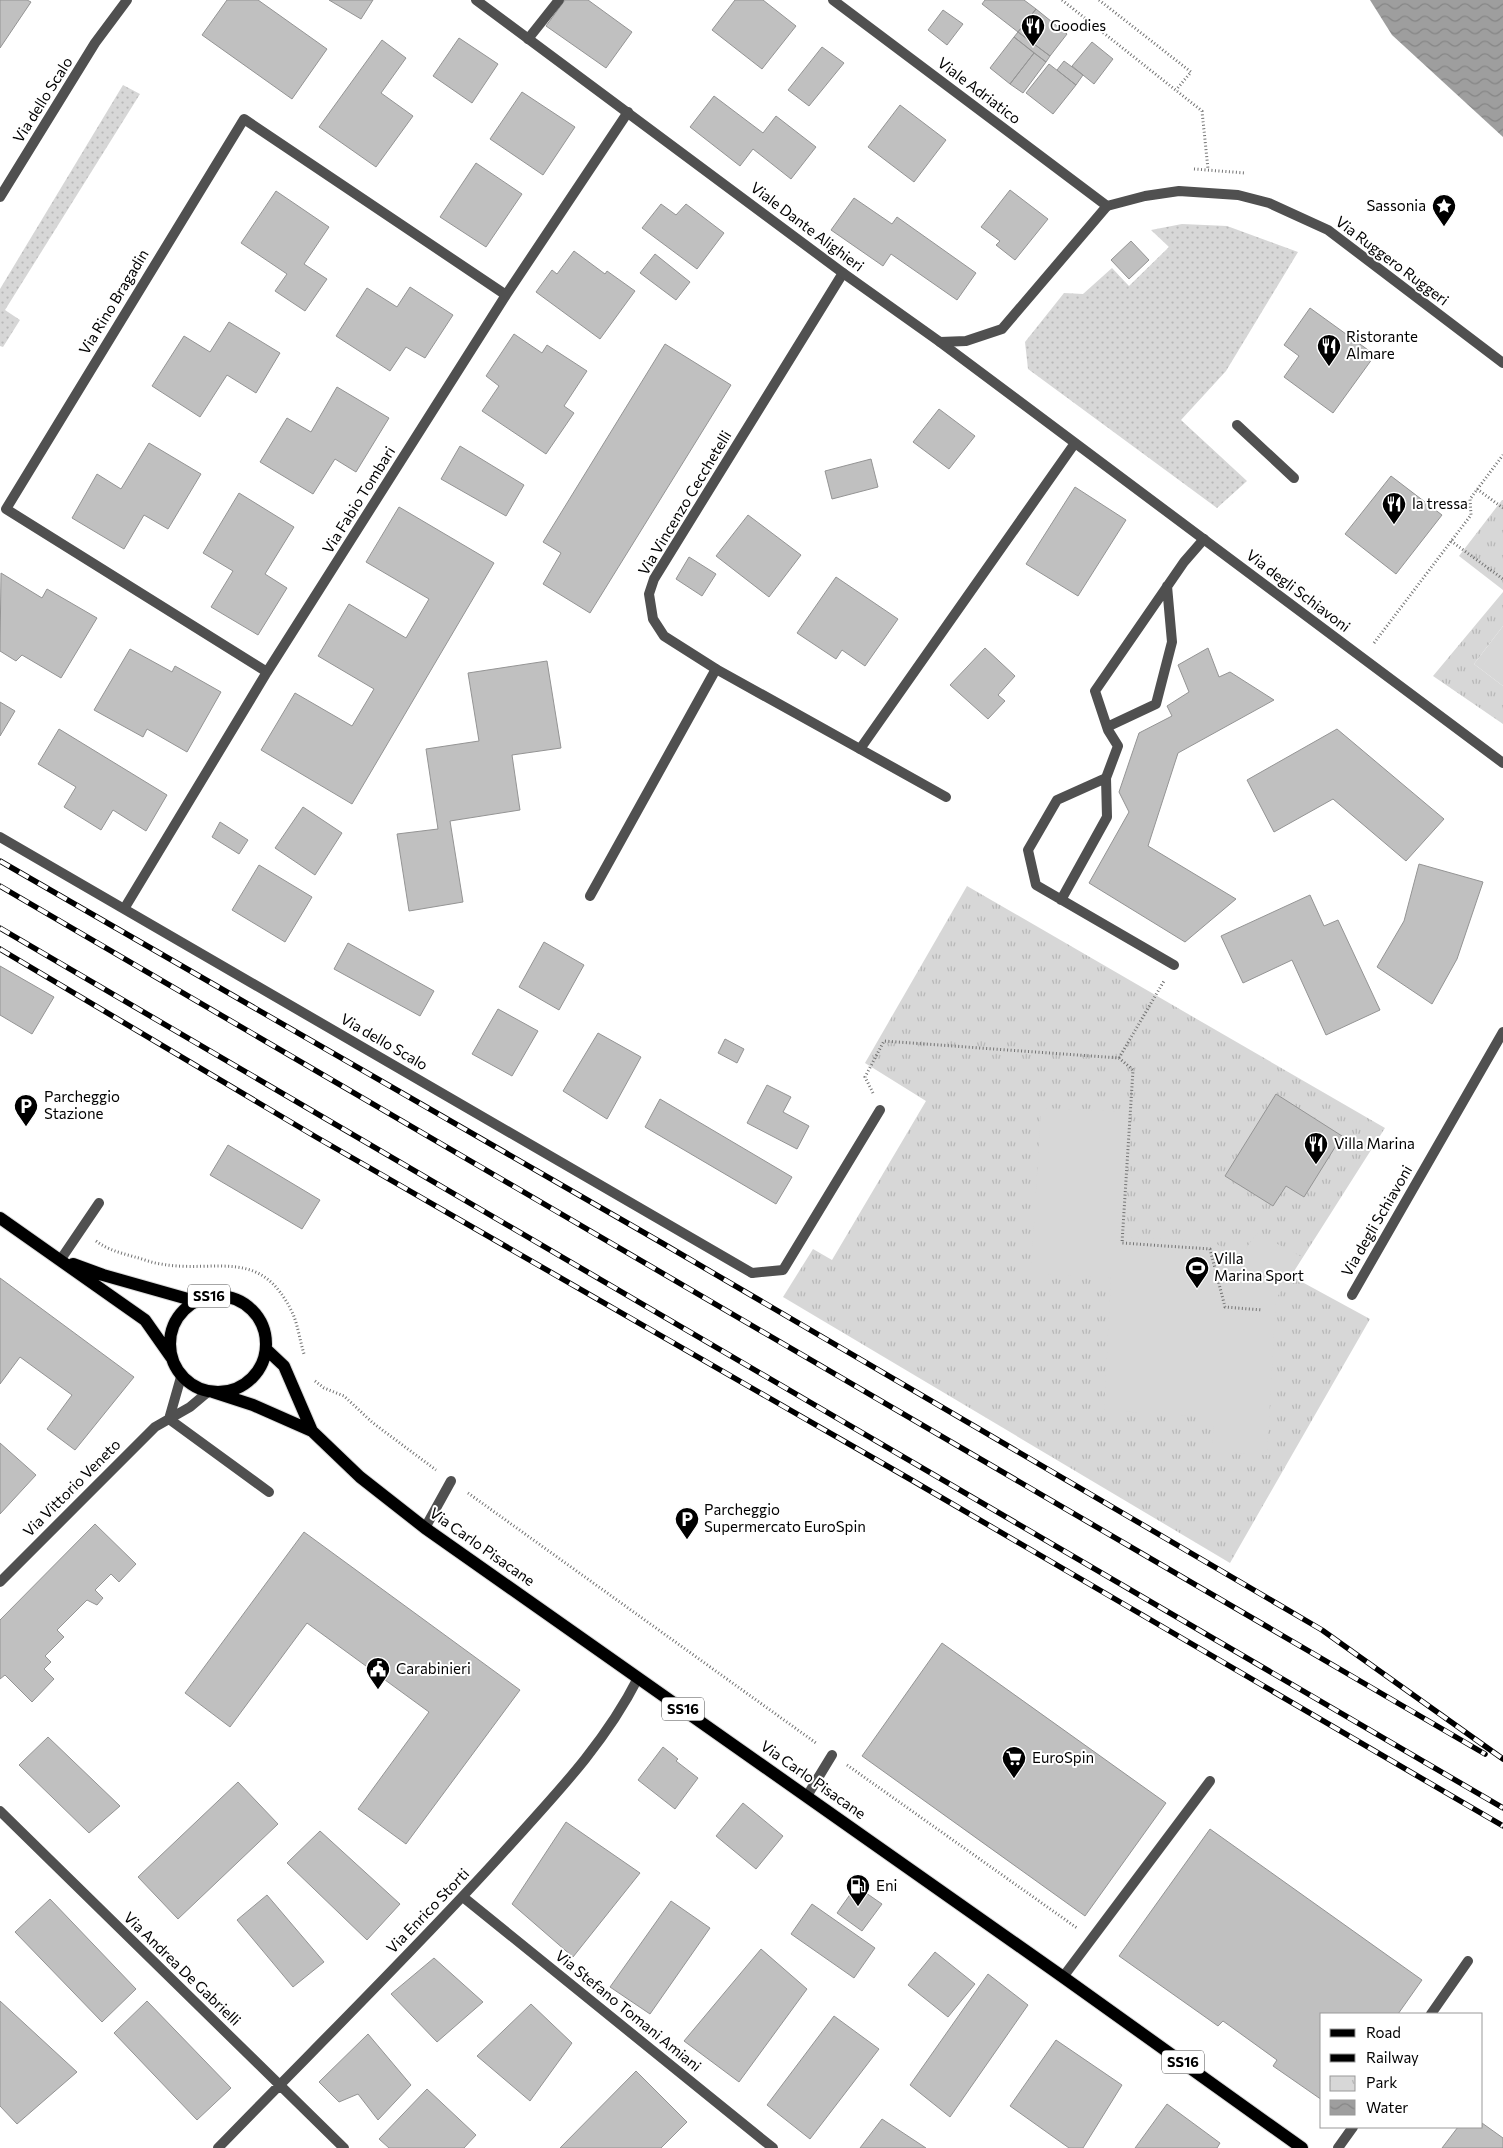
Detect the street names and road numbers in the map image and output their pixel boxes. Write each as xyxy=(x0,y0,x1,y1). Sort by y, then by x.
street label: Via dello Scalo xyxy=(9,53,76,146)
street label: Viale Adriatico xyxy=(935,53,1025,127)
street label: Viale Dante Alighieri xyxy=(747,178,868,275)
street label: Via Ruggero Ruggeri xyxy=(1332,212,1453,309)
street label: Via Rino Bragadin xyxy=(75,246,152,357)
street label: Via Vincenzo Cecchetelli xyxy=(634,427,735,578)
street label: Via Fabio Tombari xyxy=(318,443,398,556)
street label: Via degli Schiavoni xyxy=(1243,545,1354,635)
street label: Via dello Scalo xyxy=(338,1009,431,1073)
street label: Via degli Schiavoni xyxy=(1337,1162,1415,1279)
road number: SS16 xyxy=(188,1284,230,1308)
street label: Via Vittorio Veneto xyxy=(19,1435,124,1540)
street label: Via Carlo Pisacane xyxy=(426,1503,539,1589)
road number: SS16 xyxy=(662,1698,704,1720)
street label: Via Carlo Pisacane xyxy=(757,1736,870,1822)
street label: Via Enrico Storti xyxy=(382,1864,472,1957)
street label: Via Andrea De Gabrielli xyxy=(120,1908,245,2029)
street label: Via Stefano Tomani Amiani xyxy=(552,1946,705,2075)
road number: SS16 xyxy=(1162,2050,1204,2074)

